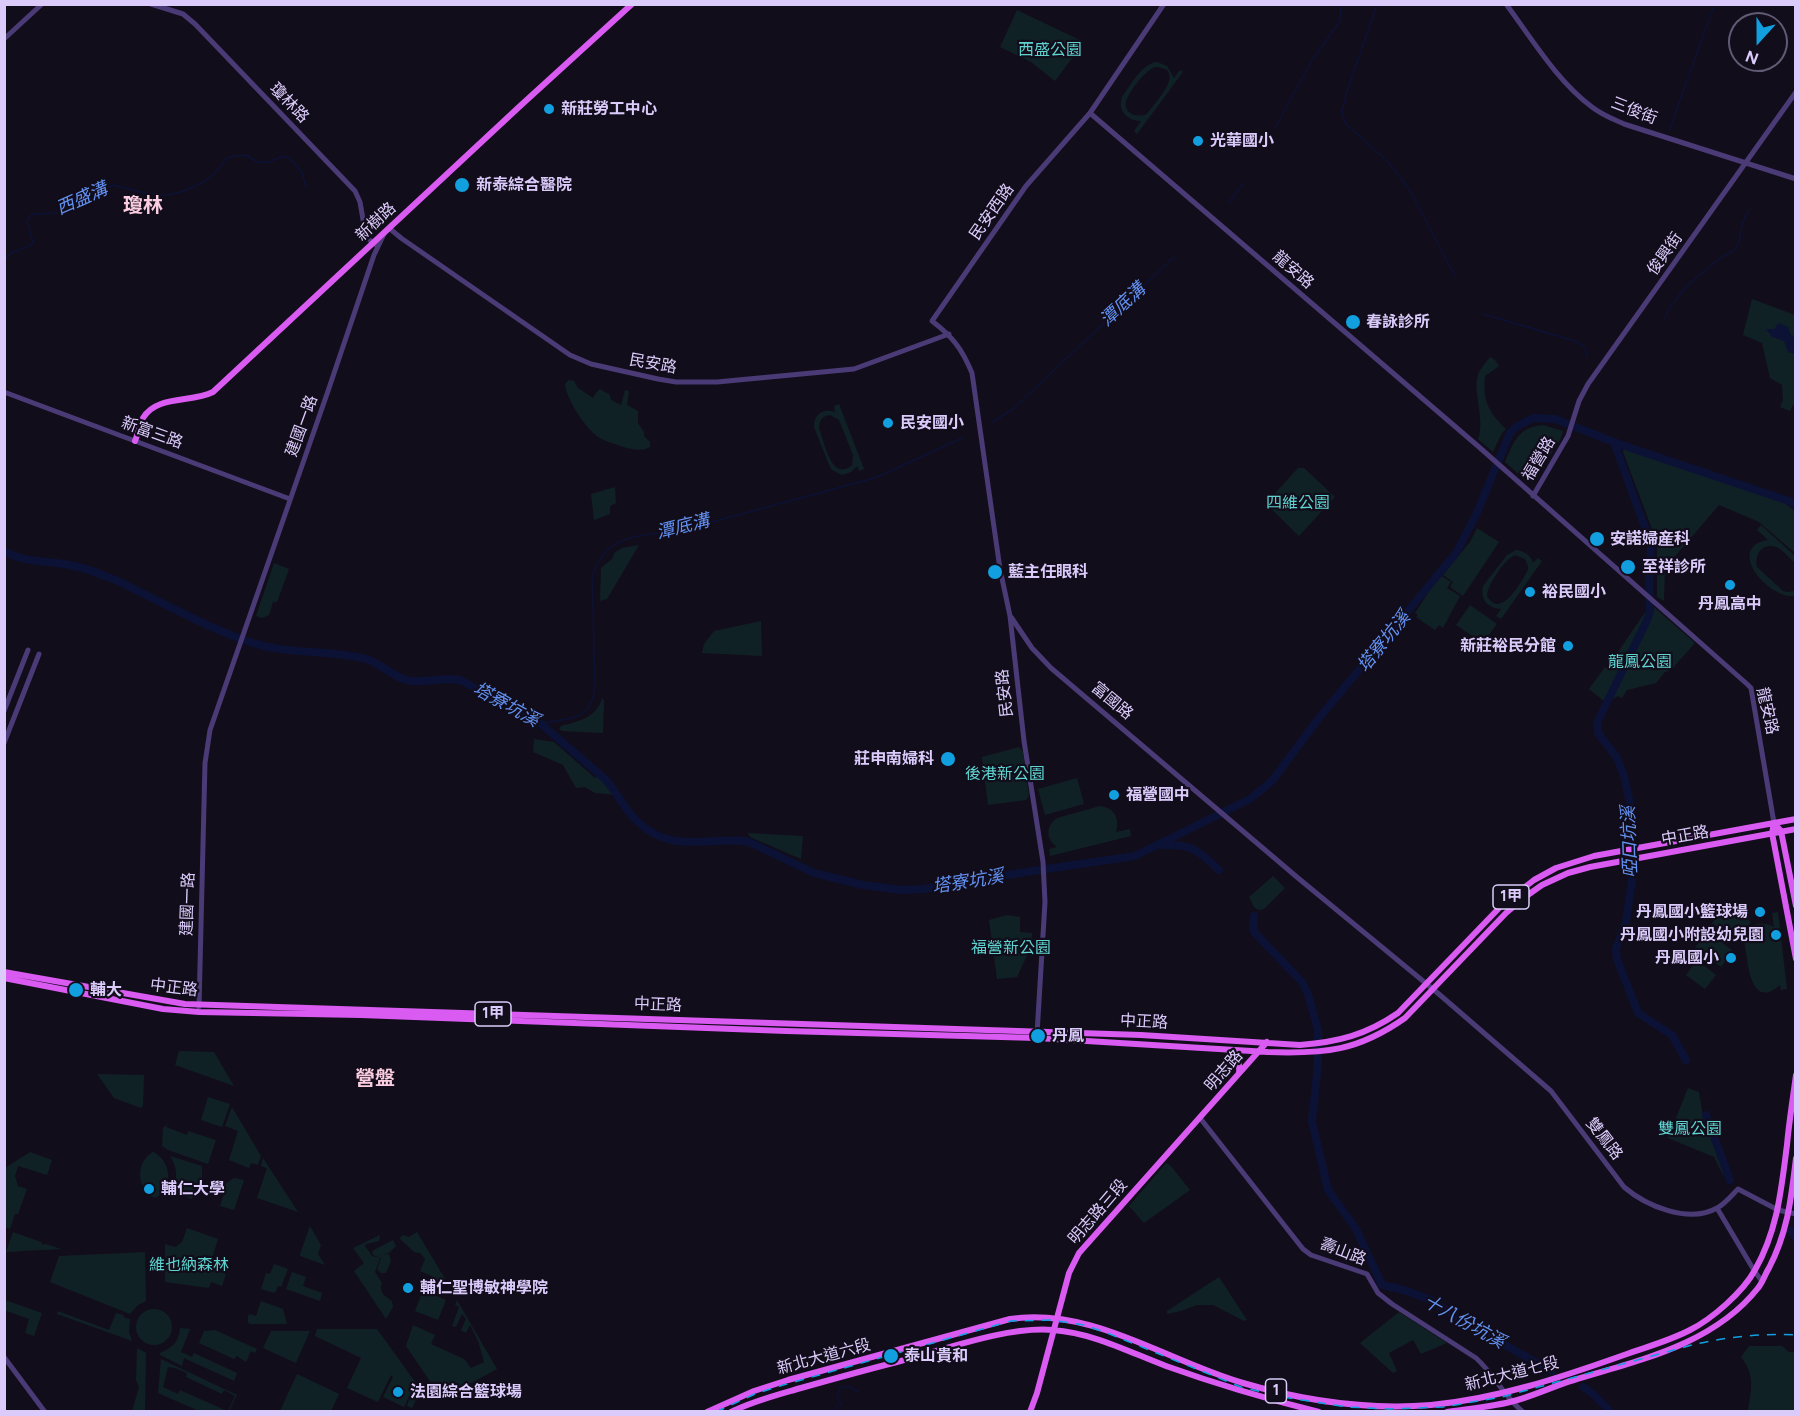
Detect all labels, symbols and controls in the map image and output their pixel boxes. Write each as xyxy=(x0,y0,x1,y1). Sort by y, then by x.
north arrow xyxy=(1728,12,1788,72)
park label: 西盛公園 xyxy=(1018,40,1082,60)
text: N xyxy=(1743,46,1761,68)
street label: 瓊林路 xyxy=(265,79,313,127)
street label: 三俊街 xyxy=(1608,93,1660,129)
place label: 新莊勞工中心 xyxy=(561,99,657,119)
marker: 新莊勞工中心 xyxy=(542,102,556,116)
place label: 光華國小 xyxy=(1210,131,1274,151)
marker: 光華國小 xyxy=(1191,134,1205,148)
place label: 新泰綜合醫院 xyxy=(476,175,572,195)
marker: 新泰綜合醫院 xyxy=(453,176,471,194)
water label: 西盛溝 xyxy=(53,178,111,220)
street label: 民安西路 xyxy=(966,180,1018,244)
district label: 瓊林 xyxy=(123,194,163,218)
street label: 新樹路 xyxy=(352,199,400,245)
street label: 俊興街 xyxy=(1643,229,1687,279)
street label: 龍安路 xyxy=(1269,247,1317,293)
water label: 潭底溝 xyxy=(1096,279,1150,331)
place label: 春詠診所 xyxy=(1366,312,1430,332)
marker: 春詠診所 xyxy=(1344,313,1362,331)
street label: 民安路 xyxy=(628,350,678,378)
street label: 建國一路 xyxy=(282,393,322,459)
street label: 新富三路 xyxy=(119,413,185,453)
place label: 民安國小 xyxy=(900,413,964,433)
marker: 民安國小 xyxy=(881,416,895,430)
street label: 福營路 xyxy=(1518,433,1560,485)
park label: 四維公園 xyxy=(1266,493,1330,513)
water label: 潭底溝 xyxy=(654,510,712,544)
place label: 安諾婦産科 xyxy=(1610,529,1690,549)
marker: 安諾婦産科 xyxy=(1588,530,1606,548)
place label: 至祥診所 xyxy=(1642,557,1706,577)
marker: 至祥診所 xyxy=(1619,558,1637,576)
place label: 藍主任眼科 xyxy=(1008,562,1088,582)
marker: 藍主任眼科 xyxy=(986,563,1004,581)
marker: 丹鳳高中 xyxy=(1723,578,1737,592)
place label: 裕民國小 xyxy=(1542,582,1606,602)
marker: 裕民國小 xyxy=(1523,585,1537,599)
place label: 丹鳳高中 xyxy=(1698,594,1762,614)
water label: 塔寮坑溪 xyxy=(1353,607,1415,677)
place label: 新莊裕民分館 xyxy=(1460,636,1556,656)
marker: 新莊裕民分館 xyxy=(1561,639,1575,653)
park label: 龍鳳公園 xyxy=(1608,652,1672,672)
street label: 民安路 xyxy=(993,668,1017,718)
water label: 塔寮坑溪 xyxy=(469,678,543,732)
street label: 富國路 xyxy=(1087,678,1137,724)
street label: 龍安路 xyxy=(1752,685,1782,737)
place label: 莊申南婦科 xyxy=(854,749,934,769)
marker: 莊申南婦科 xyxy=(939,750,957,768)
park label: 後港新公園 xyxy=(965,764,1045,784)
place label: 福營國中 xyxy=(1126,785,1190,805)
marker: 福營國中 xyxy=(1107,788,1121,802)
water label: 啞口坑溪 xyxy=(1618,806,1642,878)
street label: 中正路 xyxy=(1660,822,1710,850)
water label: 塔寮坑溪 xyxy=(931,866,1005,898)
street label: 建國一路 xyxy=(177,872,199,936)
road number: 1甲 xyxy=(1493,885,1529,909)
place label: 丹鳳國小籃球場 xyxy=(1636,902,1748,922)
marker: 丹鳳國小籃球場 xyxy=(1753,905,1767,919)
place label: 丹鳳國小附設幼兒園 xyxy=(1620,925,1764,945)
marker: 丹鳳國小附設幼兒園 xyxy=(1769,928,1783,942)
park label: 福營新公園 xyxy=(971,938,1051,958)
place label: 丹鳳國小 xyxy=(1655,948,1719,968)
marker: 丹鳳國小 xyxy=(1724,951,1738,965)
street label: 中正路 xyxy=(149,976,199,1000)
place label: 輔大 xyxy=(90,980,122,1000)
marker: 輔大 xyxy=(67,981,85,999)
street label: 中正路 xyxy=(634,995,682,1015)
road number: 1甲 xyxy=(475,1002,511,1026)
street label: 中正路 xyxy=(1120,1011,1168,1033)
place label: 丹鳳 xyxy=(1052,1026,1084,1046)
marker: 丹鳳 xyxy=(1029,1027,1047,1045)
street label: 明志路 xyxy=(1201,1047,1247,1095)
district label: 營盤 xyxy=(355,1067,395,1091)
street label: 雙鳳路 xyxy=(1582,1114,1626,1164)
park label: 雙鳳公園 xyxy=(1658,1119,1722,1139)
street label: 明志路三段 xyxy=(1065,1176,1131,1248)
place label: 輔仁大學 xyxy=(161,1179,225,1199)
marker: 輔仁大學 xyxy=(142,1182,156,1196)
street label: 壽山路 xyxy=(1317,1234,1369,1270)
park label: 維也納森林 xyxy=(149,1255,229,1275)
place label: 輔仁聖博敏神學院 xyxy=(420,1278,548,1298)
marker: 輔仁聖博敏神學院 xyxy=(401,1281,415,1295)
water label: 十八份坑溪 xyxy=(1419,1291,1509,1353)
street label: 新北大道六段 xyxy=(775,1335,873,1379)
place label: 泰山貴和 xyxy=(904,1346,968,1366)
marker: 泰山貴和 xyxy=(882,1347,900,1365)
street label: 新北大道七段 xyxy=(1463,1353,1561,1395)
road number: 1 xyxy=(1266,1379,1286,1403)
place label: 法園綜合籃球場 xyxy=(410,1382,522,1402)
marker: 法園綜合籃球場 xyxy=(391,1385,405,1399)

